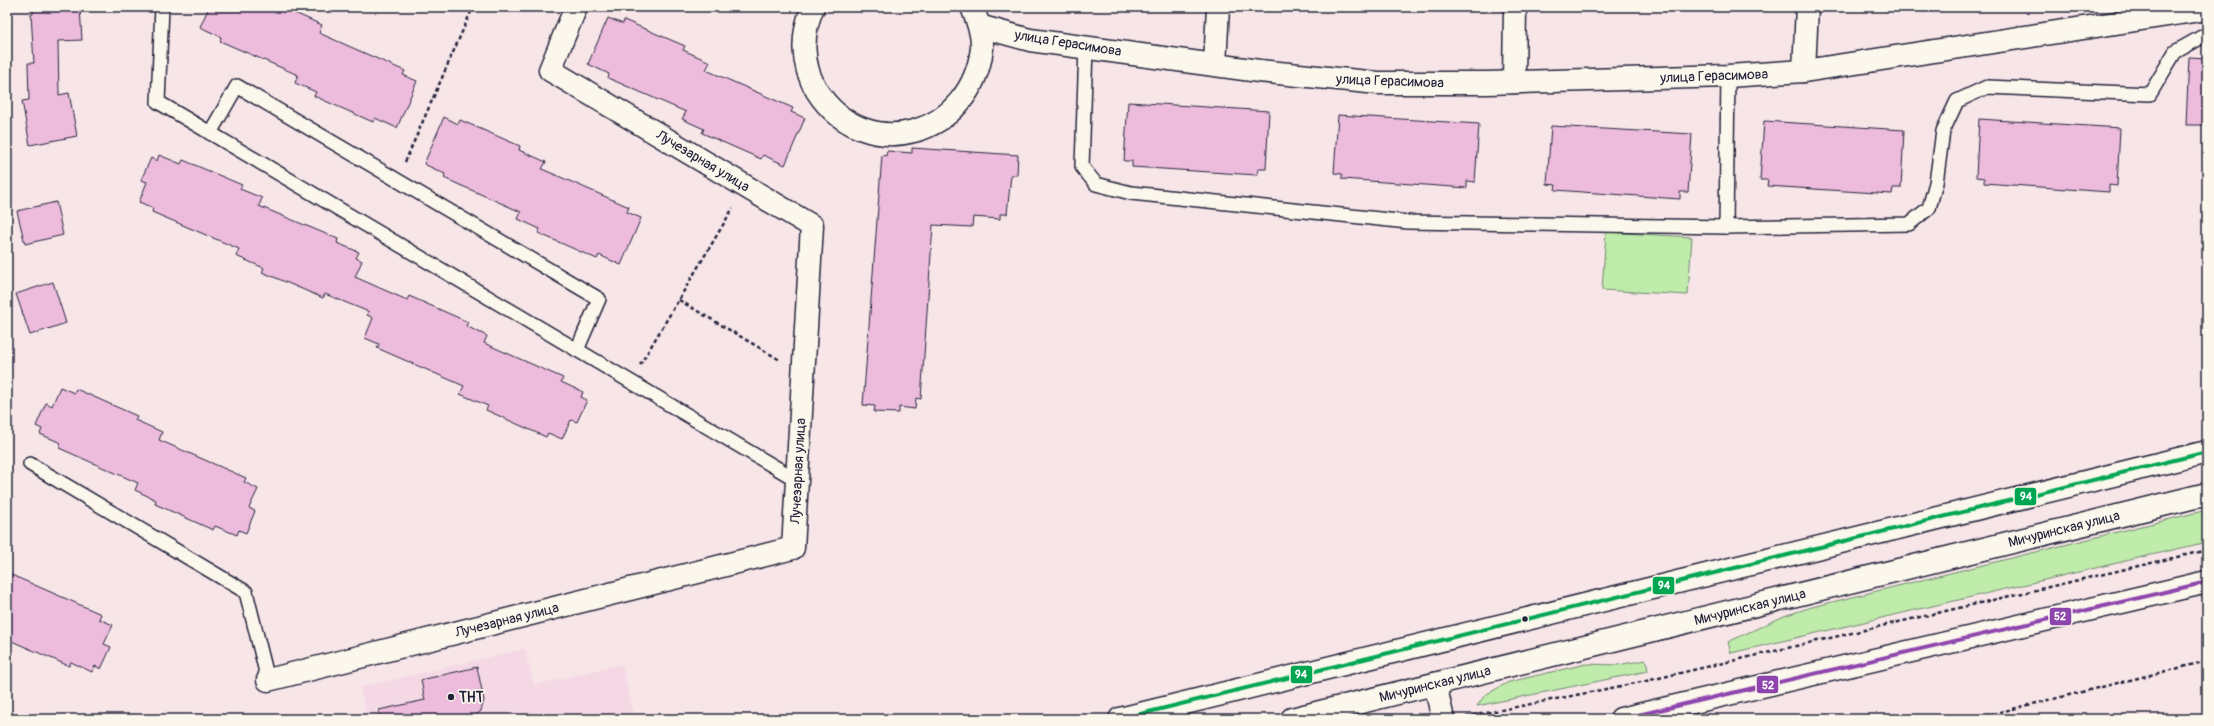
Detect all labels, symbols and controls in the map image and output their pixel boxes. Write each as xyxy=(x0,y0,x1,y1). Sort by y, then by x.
street label: улица Герасимова xyxy=(1012,26,1123,60)
street label: улица Герасимова xyxy=(1659,66,1768,86)
street label: улица Герасимова xyxy=(1335,71,1444,91)
street label: Лучезарная улица xyxy=(652,126,753,196)
street label: Лучезарная улица xyxy=(787,418,809,525)
line badge: 94 xyxy=(2014,487,2037,506)
text: 94 xyxy=(2020,490,2033,503)
street label: Мичуринская улица xyxy=(2006,507,2122,551)
line badge: 94 xyxy=(1652,576,1675,595)
text: 94 xyxy=(1658,579,1671,592)
street label: Мичуринская улица xyxy=(1692,585,1808,629)
street label: Лучезарная улица xyxy=(452,599,561,641)
line badge: 52 xyxy=(2049,607,2072,626)
text: 52 xyxy=(2054,610,2066,623)
unlabelled marker xyxy=(1520,614,1530,624)
street label: Мичуринская улица xyxy=(1377,662,1493,706)
line badge: 94 xyxy=(1290,665,1313,684)
text: 94 xyxy=(1295,668,1308,681)
line badge: 52 xyxy=(1756,675,1779,694)
text: 52 xyxy=(1762,679,1774,692)
place label: ТНТ xyxy=(458,689,484,706)
marker: ТНТ xyxy=(446,692,456,702)

